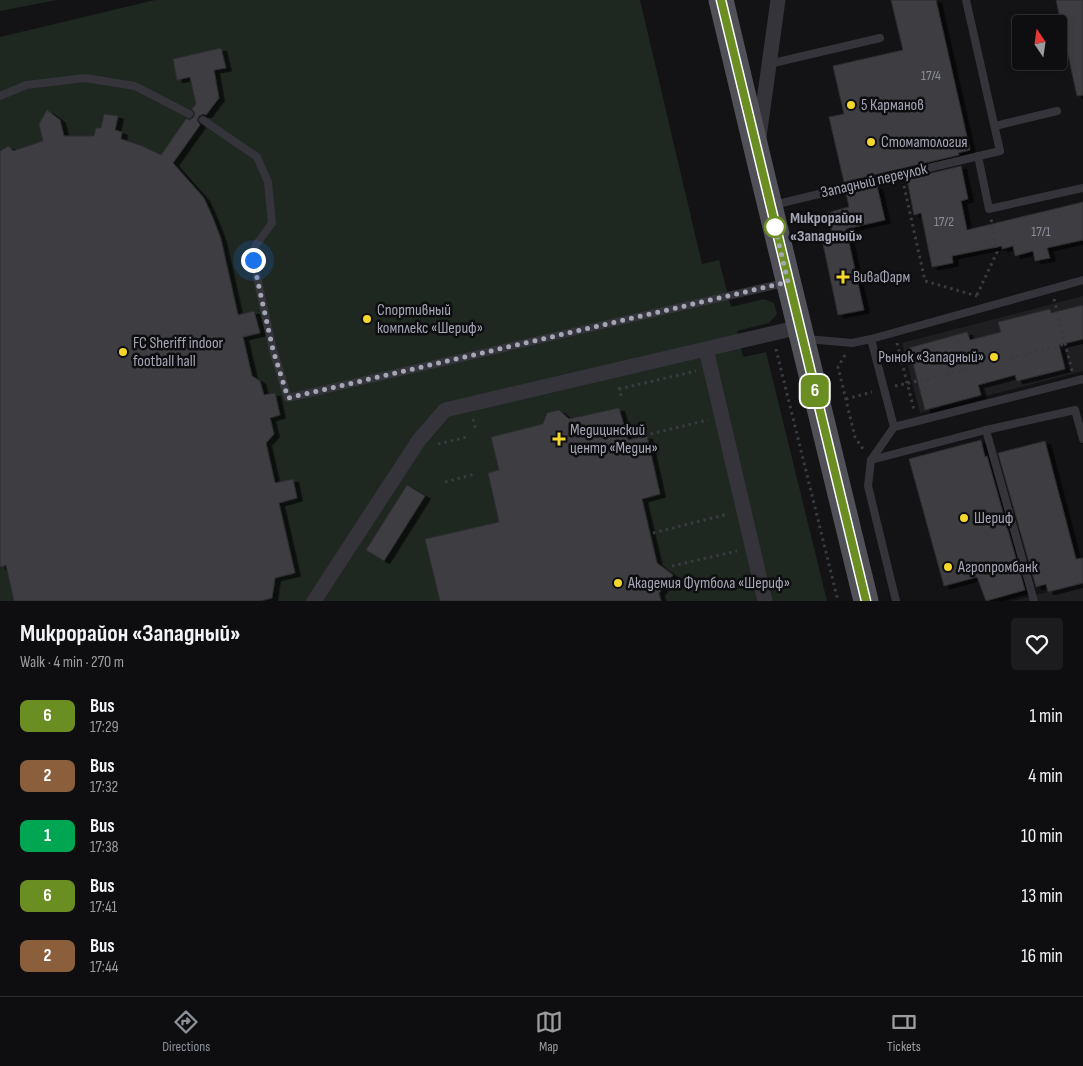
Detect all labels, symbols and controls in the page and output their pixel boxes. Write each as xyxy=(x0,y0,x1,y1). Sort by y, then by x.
north arrow xyxy=(1012,15,1068,70)
map controls xyxy=(1012,15,1067,70)
house number: 17/4 xyxy=(921,67,941,84)
place label: 5 Карманов xyxy=(861,96,924,115)
marker: 5 Карманов xyxy=(845,99,857,111)
place label: Стоматология xyxy=(881,133,968,152)
marker: Стоматология xyxy=(865,136,877,148)
street label: Западный переулок xyxy=(819,159,930,202)
place label: Микрорайон «Западный» xyxy=(790,209,862,246)
house number: 17/2 xyxy=(934,213,954,230)
marker: Микрорайон «Западный» xyxy=(764,216,786,238)
house number: 17/1 xyxy=(1031,223,1051,240)
your location xyxy=(241,248,266,273)
place label: ВиваФарм xyxy=(853,268,910,287)
marker: ВиваФарм xyxy=(837,271,849,283)
place label: Спортивный комплекс «Шериф» xyxy=(377,301,483,338)
marker: Спортивный комплекс «Шериф» xyxy=(361,313,373,325)
place label: FC Sheriff indoor football hall xyxy=(133,334,224,371)
marker: FC Sheriff indoor football hall xyxy=(117,346,129,358)
place label: Рынок «Западный» xyxy=(878,348,984,367)
marker: Рынок «Западный» xyxy=(988,351,1000,363)
line badge: 6 xyxy=(799,375,831,407)
text: 6 xyxy=(811,380,819,401)
place label: Медицинский центр «Медин» xyxy=(570,421,658,458)
marker: Медицинский центр «Медин» xyxy=(552,432,566,446)
place label: Шериф xyxy=(974,509,1013,528)
marker: Шериф xyxy=(958,512,970,524)
place label: Агропромбанк xyxy=(957,558,1039,577)
marker: Агропромбанк xyxy=(942,561,954,573)
place label: Академия Футбола «Шериф» xyxy=(627,574,790,593)
marker: Академия Футбола «Шериф» xyxy=(612,577,624,589)
button: heart xyxy=(1011,618,1063,670)
text: Микрорайон «Западный» xyxy=(20,619,241,648)
text: Walk · 4 min · 270 m xyxy=(20,653,124,672)
text: Bus xyxy=(90,695,115,718)
text: 6 xyxy=(43,705,52,726)
text: 1 min xyxy=(1029,705,1063,728)
text: 17:29 xyxy=(90,718,119,737)
text: Bus xyxy=(90,755,115,778)
text: 2 xyxy=(44,765,51,786)
text: 4 min xyxy=(1028,765,1063,788)
text: 17:32 xyxy=(90,778,118,797)
text: Bus xyxy=(90,815,115,838)
text: 1 xyxy=(44,825,51,846)
text: 10 min xyxy=(1021,825,1063,848)
text: 17:38 xyxy=(90,838,119,857)
text: Bus xyxy=(90,875,115,898)
text: 6 xyxy=(43,885,52,906)
text: 13 min xyxy=(1022,885,1063,908)
text: 17:41 xyxy=(90,898,117,917)
text: Bus xyxy=(90,935,115,958)
text: 2 xyxy=(44,945,51,966)
text: 16 min xyxy=(1021,945,1063,968)
text: 17:44 xyxy=(90,958,118,977)
tab: Directions xyxy=(162,1008,210,1055)
tab: Map xyxy=(535,1008,563,1055)
tab: Tickets xyxy=(887,1008,921,1055)

